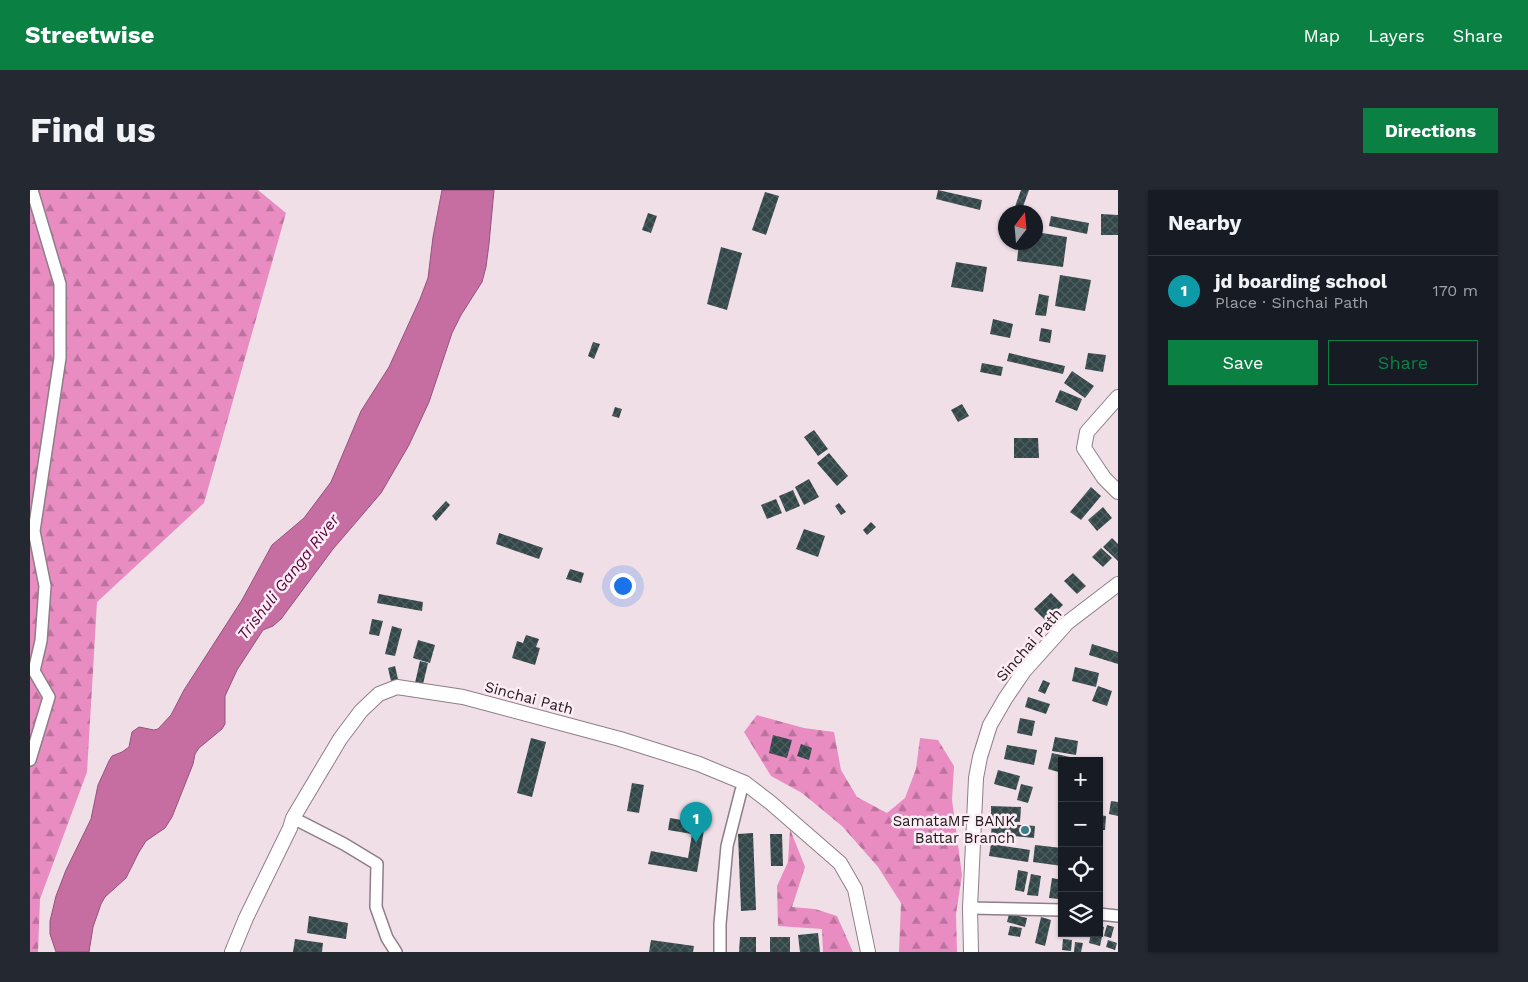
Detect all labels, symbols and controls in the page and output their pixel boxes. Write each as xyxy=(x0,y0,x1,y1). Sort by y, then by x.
text: Streetwise xyxy=(25,21,154,49)
text: Map xyxy=(1303,25,1340,46)
text: Layers xyxy=(1368,25,1425,46)
text: Share xyxy=(1453,25,1503,46)
button: Directions xyxy=(1363,108,1498,153)
text: Find us xyxy=(30,109,156,151)
north arrow xyxy=(998,205,1043,250)
text: Nearby xyxy=(1168,210,1241,235)
text: jd boarding school xyxy=(1215,270,1387,293)
text: 1 xyxy=(1181,281,1187,300)
text: 170 m xyxy=(1432,281,1478,300)
text: Place · Sinchai Path xyxy=(1215,293,1369,312)
button: Save xyxy=(1168,340,1318,385)
button: Share xyxy=(1328,340,1478,385)
water label: Trishuli Ganga River xyxy=(233,510,343,644)
your location xyxy=(610,573,636,599)
street label: Sinchai Path xyxy=(992,605,1066,685)
street label: Sinchai Path xyxy=(483,678,575,718)
map controls xyxy=(1058,757,1103,937)
button: + xyxy=(1058,757,1103,802)
pin: 1 xyxy=(680,802,712,843)
button: − xyxy=(1058,802,1103,847)
place label: SamataMF BANK Battar Branch xyxy=(893,812,1015,847)
marker: SamataMF BANK Battar Branch xyxy=(1019,824,1031,836)
button: locate xyxy=(1058,847,1103,892)
button: layers xyxy=(1058,892,1103,937)

